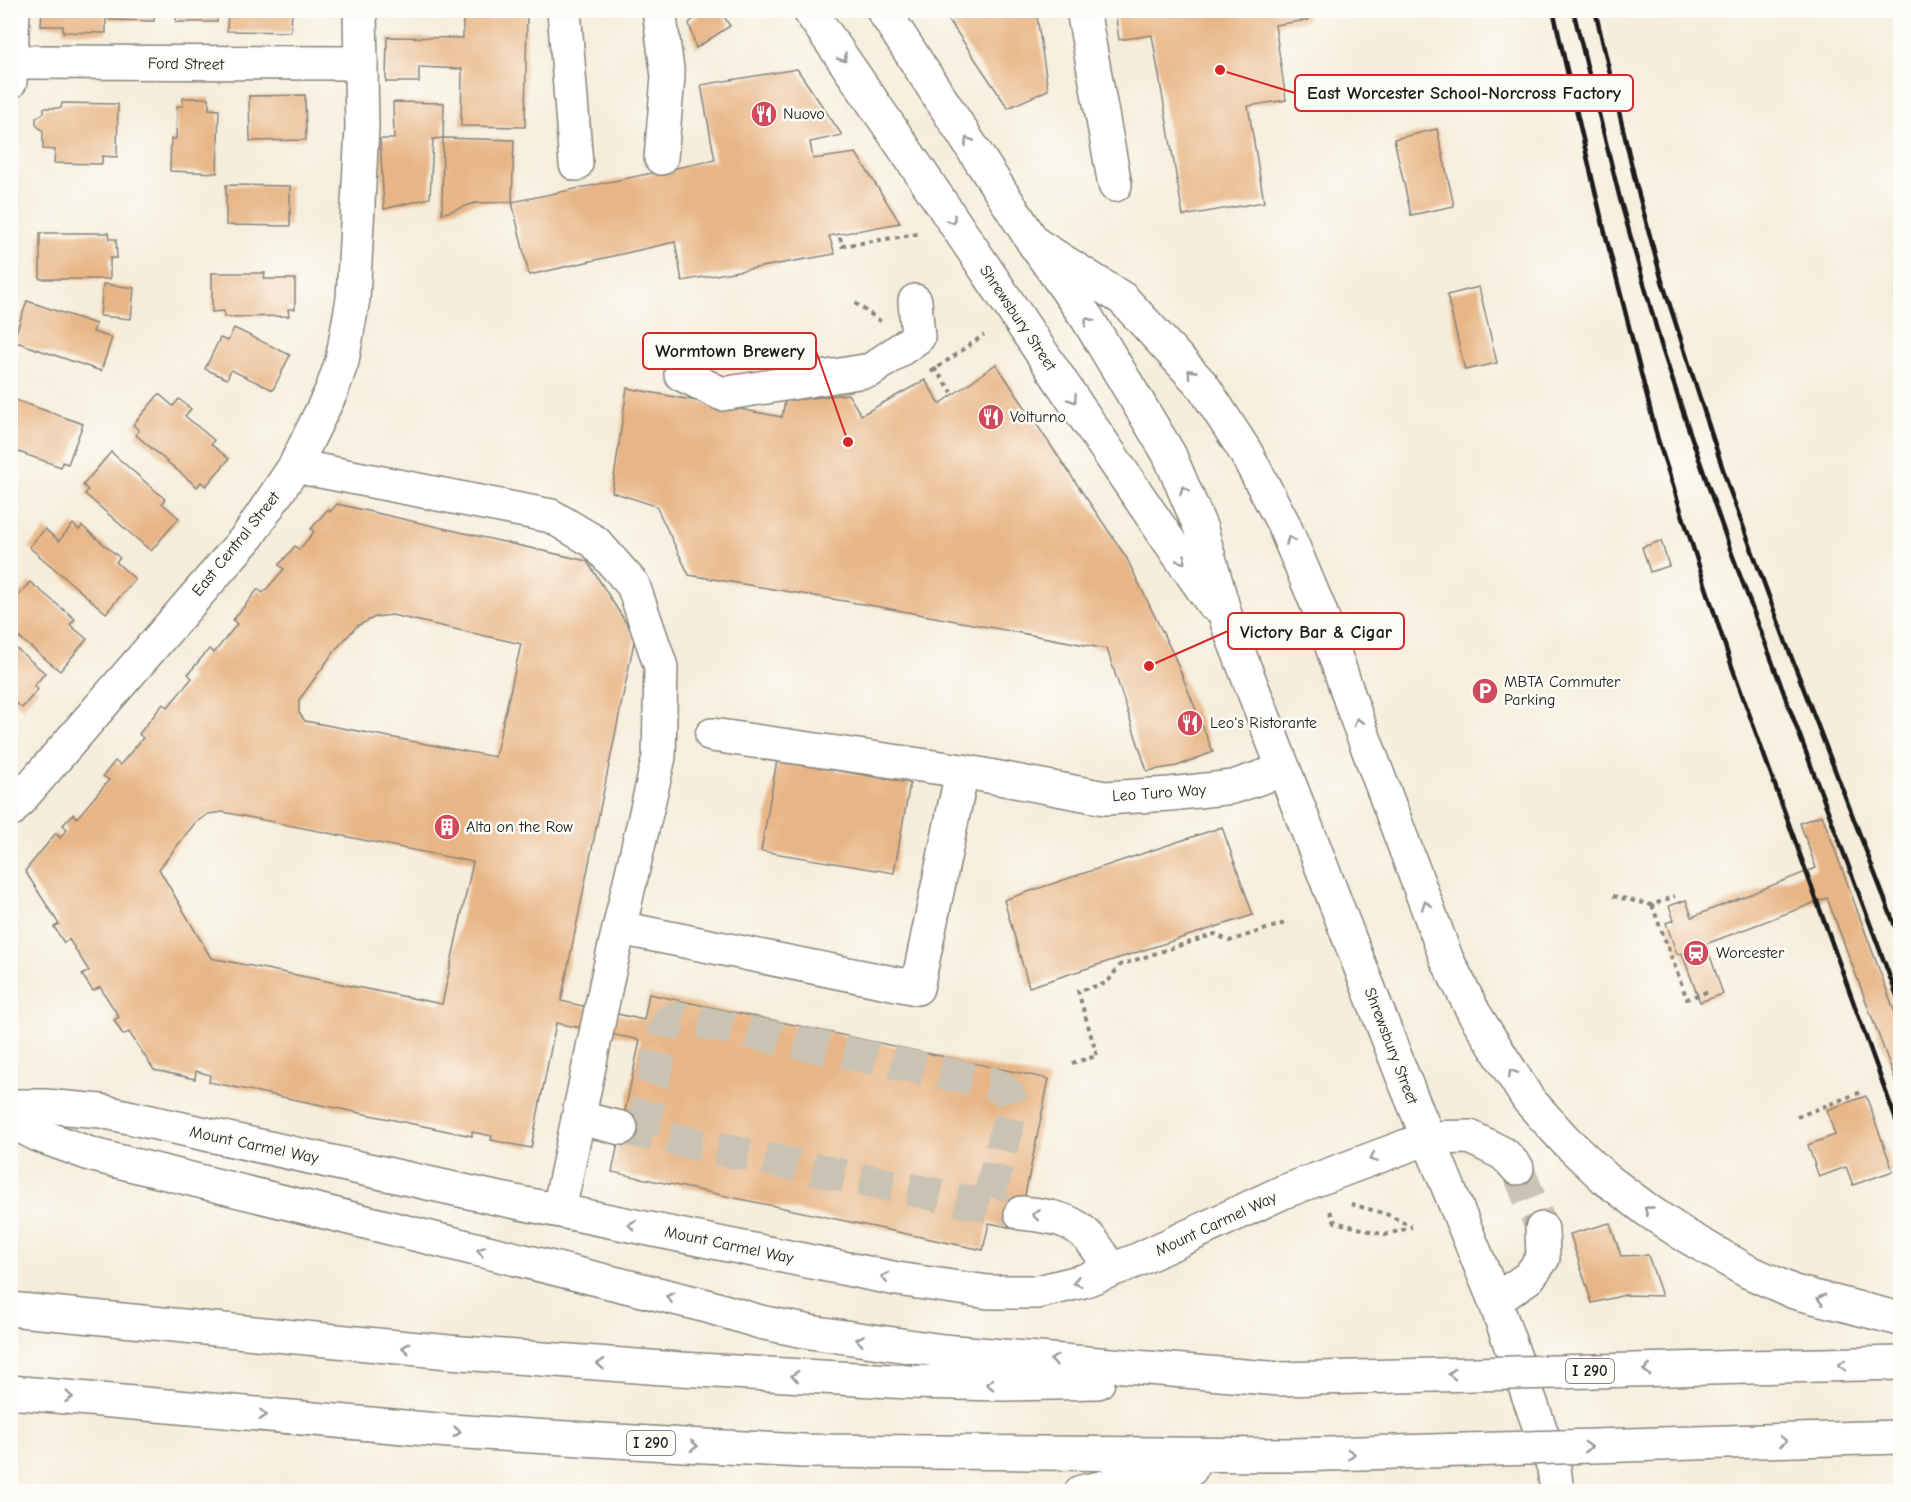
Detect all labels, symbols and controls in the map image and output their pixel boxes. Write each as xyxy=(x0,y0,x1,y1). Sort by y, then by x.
one-way arrow xyxy=(836,52,847,63)
street label: Ford Street xyxy=(148,54,225,74)
callout: East Worcester School-Norcross Factory xyxy=(1295,75,1633,111)
text: East Worcester School-Norcross Factory xyxy=(1307,83,1622,104)
restaurant icon: Nuovo xyxy=(749,99,779,129)
place label: Nuovo xyxy=(783,105,825,123)
one-way arrow xyxy=(964,137,975,148)
one-way arrow xyxy=(945,213,956,224)
street label: Shrewsbury Street xyxy=(976,262,1060,375)
one-way arrow xyxy=(1084,316,1095,327)
callout: Wormtown Brewery xyxy=(643,333,816,369)
text: Wormtown Brewery xyxy=(655,341,806,362)
one-way arrow xyxy=(1187,369,1198,379)
one-way arrow xyxy=(1066,392,1077,403)
restaurant icon: Volturno xyxy=(976,402,1006,432)
place label: Volturno xyxy=(1010,408,1066,426)
one-way arrow xyxy=(1179,485,1191,496)
street label: East Central Street xyxy=(188,488,284,600)
one-way arrow xyxy=(1285,535,1297,546)
one-way arrow xyxy=(1175,554,1186,565)
callout: Victory Bar & Cigar xyxy=(1228,613,1404,649)
text: Victory Bar & Cigar xyxy=(1240,622,1393,643)
place label: MBTA Commuter Parking xyxy=(1504,673,1621,709)
parking icon: MBTA Commuter Parking xyxy=(1470,676,1500,706)
restaurant icon: Leo's Ristorante xyxy=(1175,708,1205,738)
place label: Leo's Ristorante xyxy=(1210,714,1317,732)
one-way arrow xyxy=(1353,718,1366,728)
street label: Leo Turo Way xyxy=(1111,781,1207,805)
building icon: Alta on the Row xyxy=(432,812,462,842)
place label: Alta on the Row xyxy=(466,818,573,836)
one-way arrow xyxy=(1421,901,1433,912)
station icon: Worcester xyxy=(1681,938,1711,968)
place label: Worcester xyxy=(1716,944,1785,962)
street label: Shrewsbury Street xyxy=(1360,985,1422,1107)
one-way arrow xyxy=(1507,1069,1519,1079)
street label: Mount Carmel Way xyxy=(188,1123,321,1168)
one-way arrow xyxy=(1368,1151,1379,1164)
street label: Mount Carmel Way xyxy=(1153,1188,1280,1260)
one-way arrow xyxy=(1644,1207,1655,1218)
one-way arrow xyxy=(1031,1209,1041,1221)
one-way arrow xyxy=(627,1219,637,1232)
street label: Mount Carmel Way xyxy=(663,1223,796,1268)
one-way arrow xyxy=(476,1245,486,1258)
one-way arrow xyxy=(880,1271,890,1284)
one-way arrow xyxy=(1072,1275,1083,1288)
one-way arrow xyxy=(665,1292,675,1305)
one-way arrow xyxy=(1816,1294,1826,1306)
one-way arrow xyxy=(855,1334,865,1346)
one-way arrow xyxy=(402,1342,411,1355)
one-way arrow xyxy=(1049,1354,1058,1367)
one-way arrow xyxy=(596,1357,605,1370)
road number: I 290 xyxy=(1566,1359,1614,1383)
one-way arrow xyxy=(1838,1359,1847,1371)
one-way arrow xyxy=(1643,1363,1652,1376)
one-way arrow xyxy=(1448,1368,1457,1381)
one-way arrow xyxy=(791,1370,800,1383)
one-way arrow xyxy=(986,1378,995,1390)
one-way arrow xyxy=(64,1391,73,1403)
one-way arrow xyxy=(258,1408,267,1421)
one-way arrow xyxy=(453,1425,462,1438)
road number: I 290 xyxy=(627,1431,675,1455)
one-way arrow xyxy=(1778,1434,1787,1447)
one-way arrow xyxy=(689,1439,698,1452)
one-way arrow xyxy=(1583,1440,1592,1453)
one-way arrow xyxy=(1347,1447,1356,1460)

